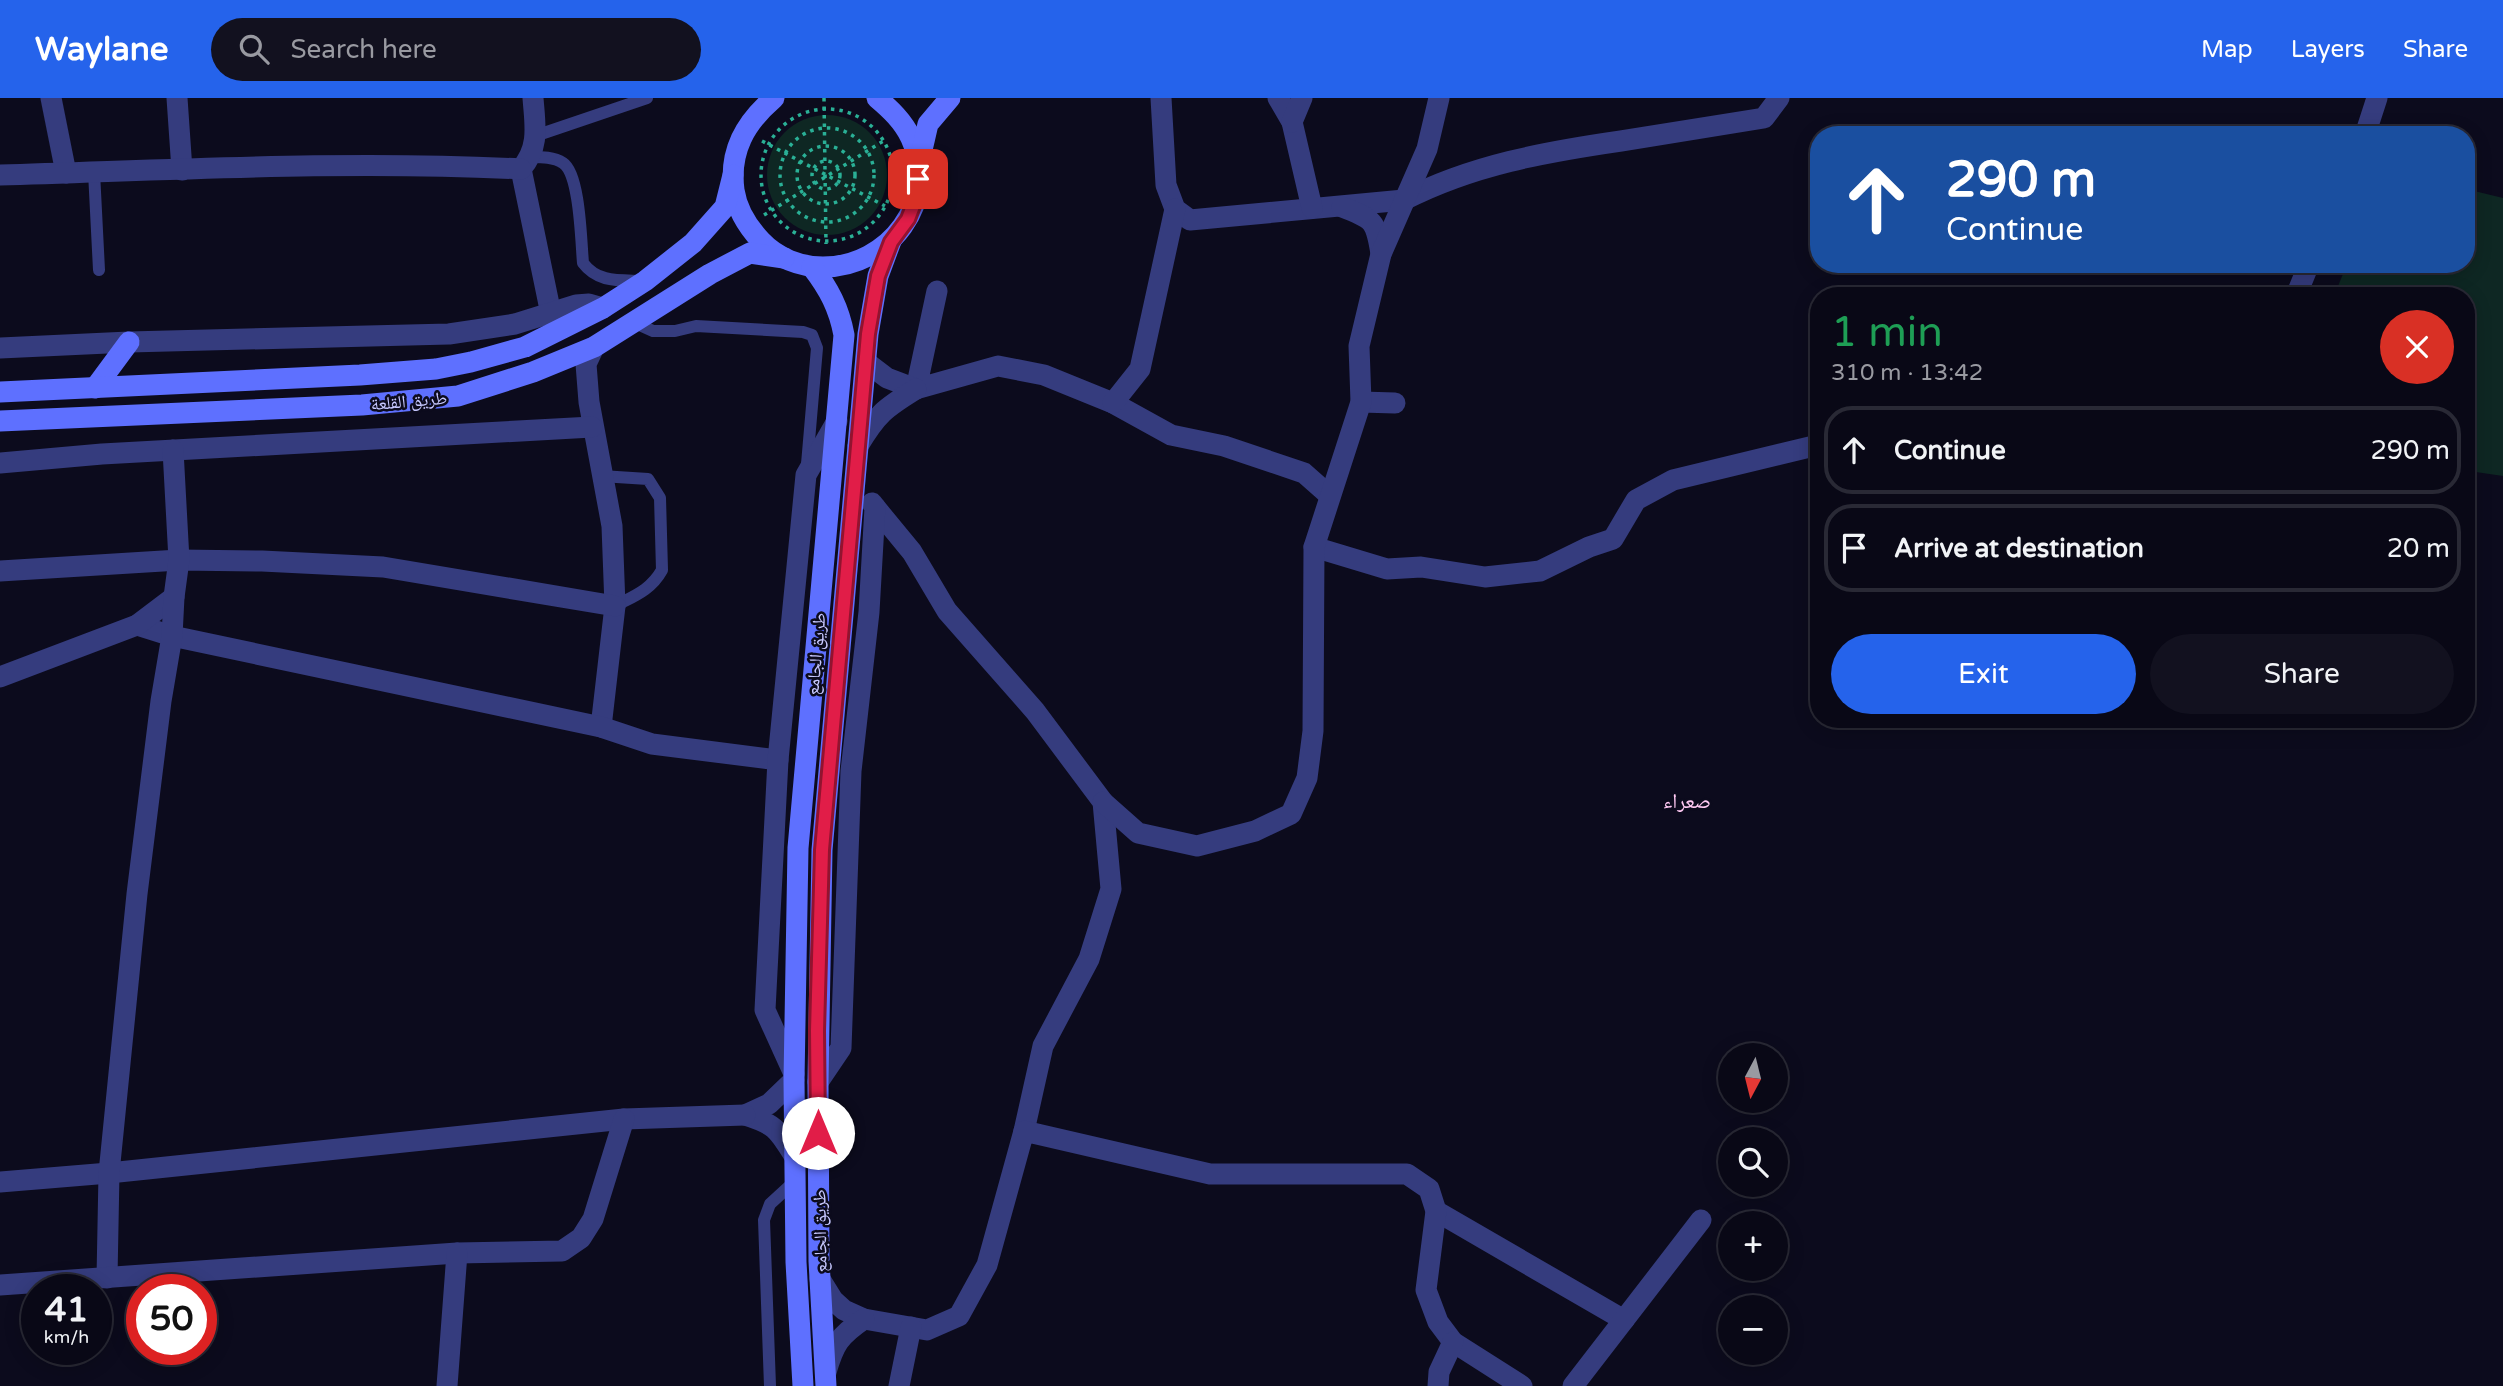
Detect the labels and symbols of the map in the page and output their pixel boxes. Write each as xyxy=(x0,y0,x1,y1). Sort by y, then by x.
pin xyxy=(888,149,948,209)
street label: طريق القلعة xyxy=(370,387,448,415)
street label: طريق الجامع xyxy=(801,612,832,696)
district label: صعراء xyxy=(1663,789,1711,814)
north arrow xyxy=(1718,1043,1788,1113)
position arrow xyxy=(781,1096,855,1170)
street label: طريق الجامع xyxy=(808,1189,833,1273)
speed limit sign: 50 xyxy=(126,1274,217,1365)

